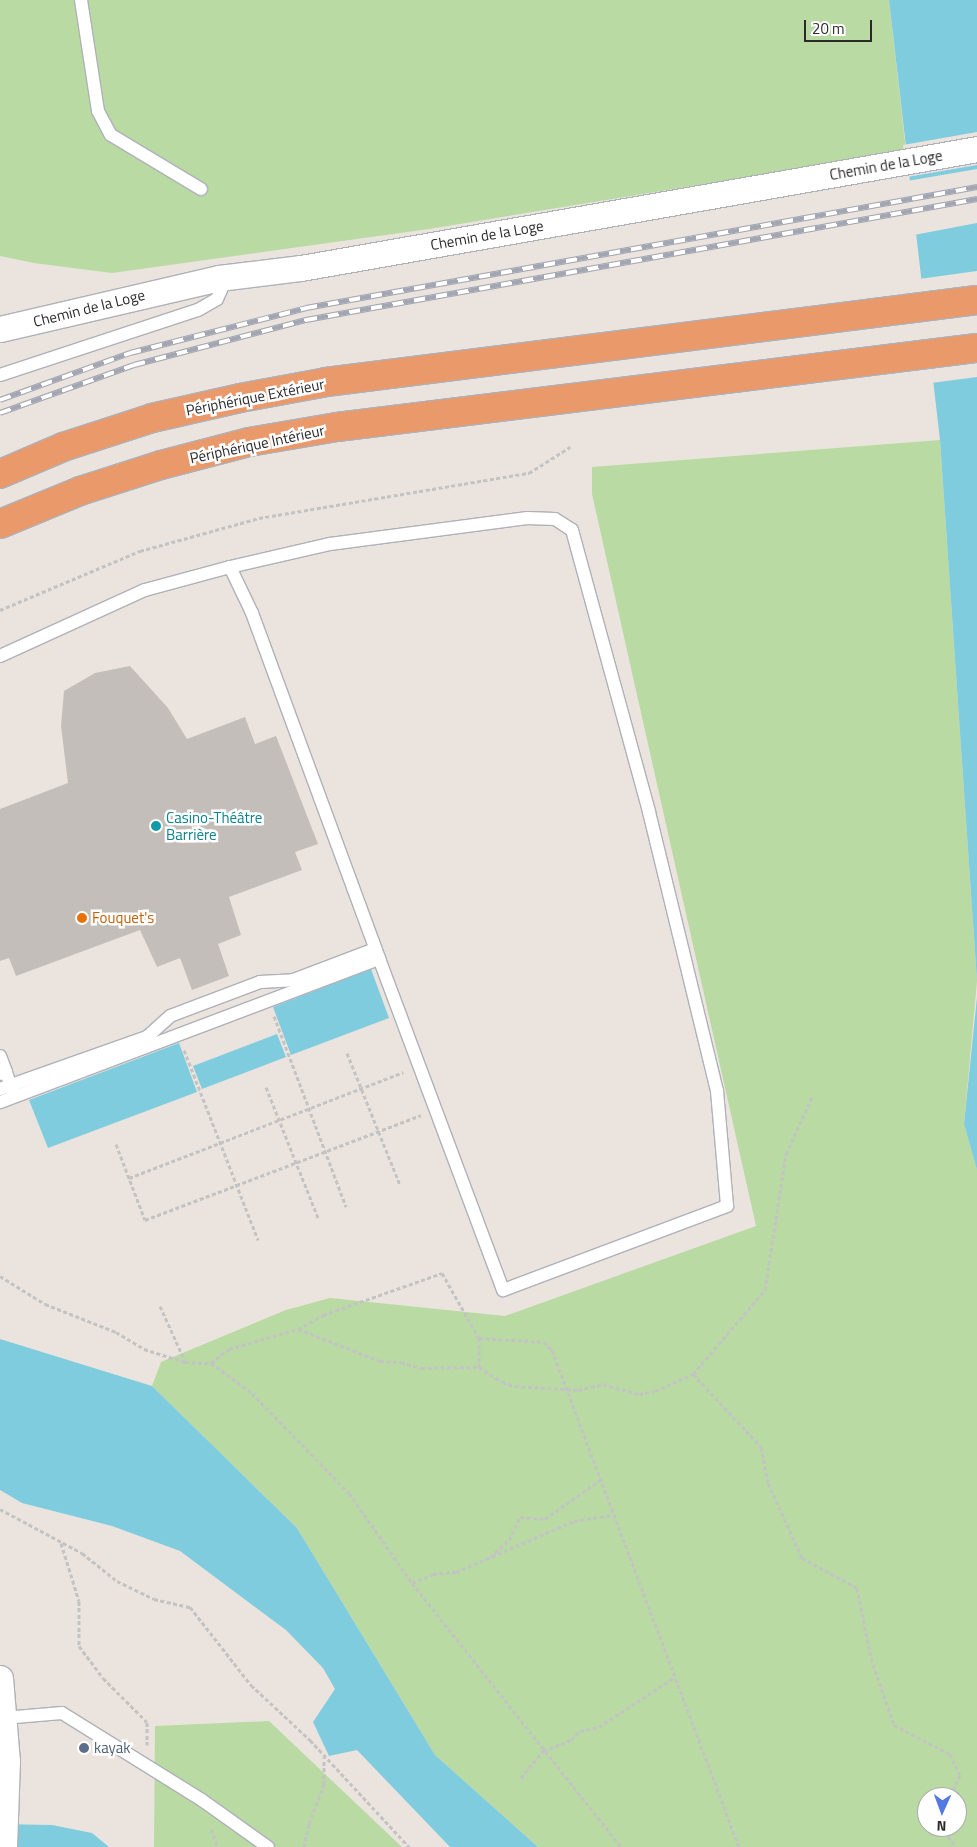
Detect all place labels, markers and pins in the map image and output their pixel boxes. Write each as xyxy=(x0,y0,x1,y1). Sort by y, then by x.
place label: Casino-Théâtre Barrière xyxy=(166,808,262,843)
marker: Casino-Théâtre Barrière xyxy=(150,820,162,832)
place label: Fouquet's xyxy=(92,909,154,927)
marker: Fouquet's xyxy=(76,912,88,924)
place label: kayak xyxy=(94,1739,130,1757)
marker: kayak xyxy=(78,1742,90,1754)

